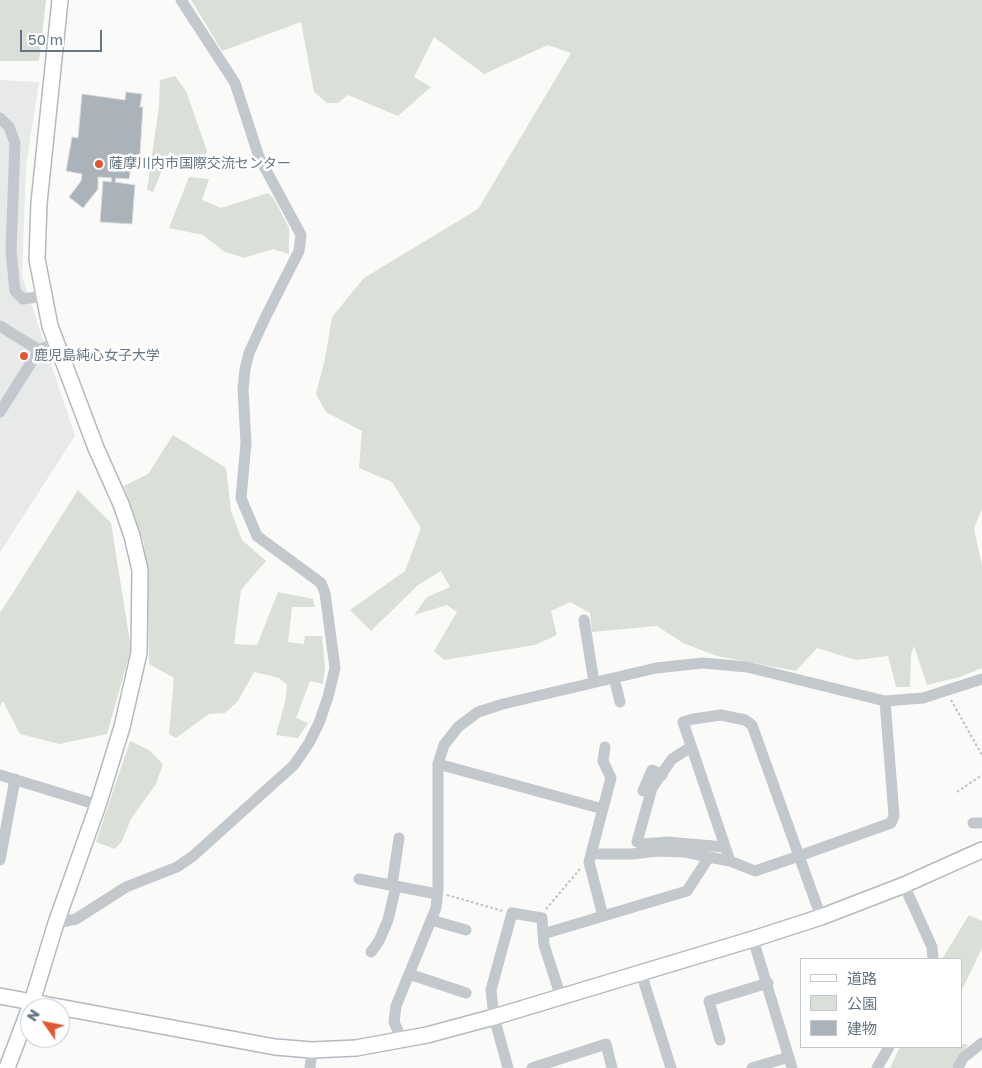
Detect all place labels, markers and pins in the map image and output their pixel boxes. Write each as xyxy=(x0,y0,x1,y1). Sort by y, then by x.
place label: 薩摩川内市国際交流センター xyxy=(109,156,291,172)
marker: 薩摩川内市国際交流センター xyxy=(93,158,105,170)
place label: 鹿児島純心女子大学 xyxy=(34,348,160,364)
marker: 鹿児島純心女子大学 xyxy=(18,350,30,362)

